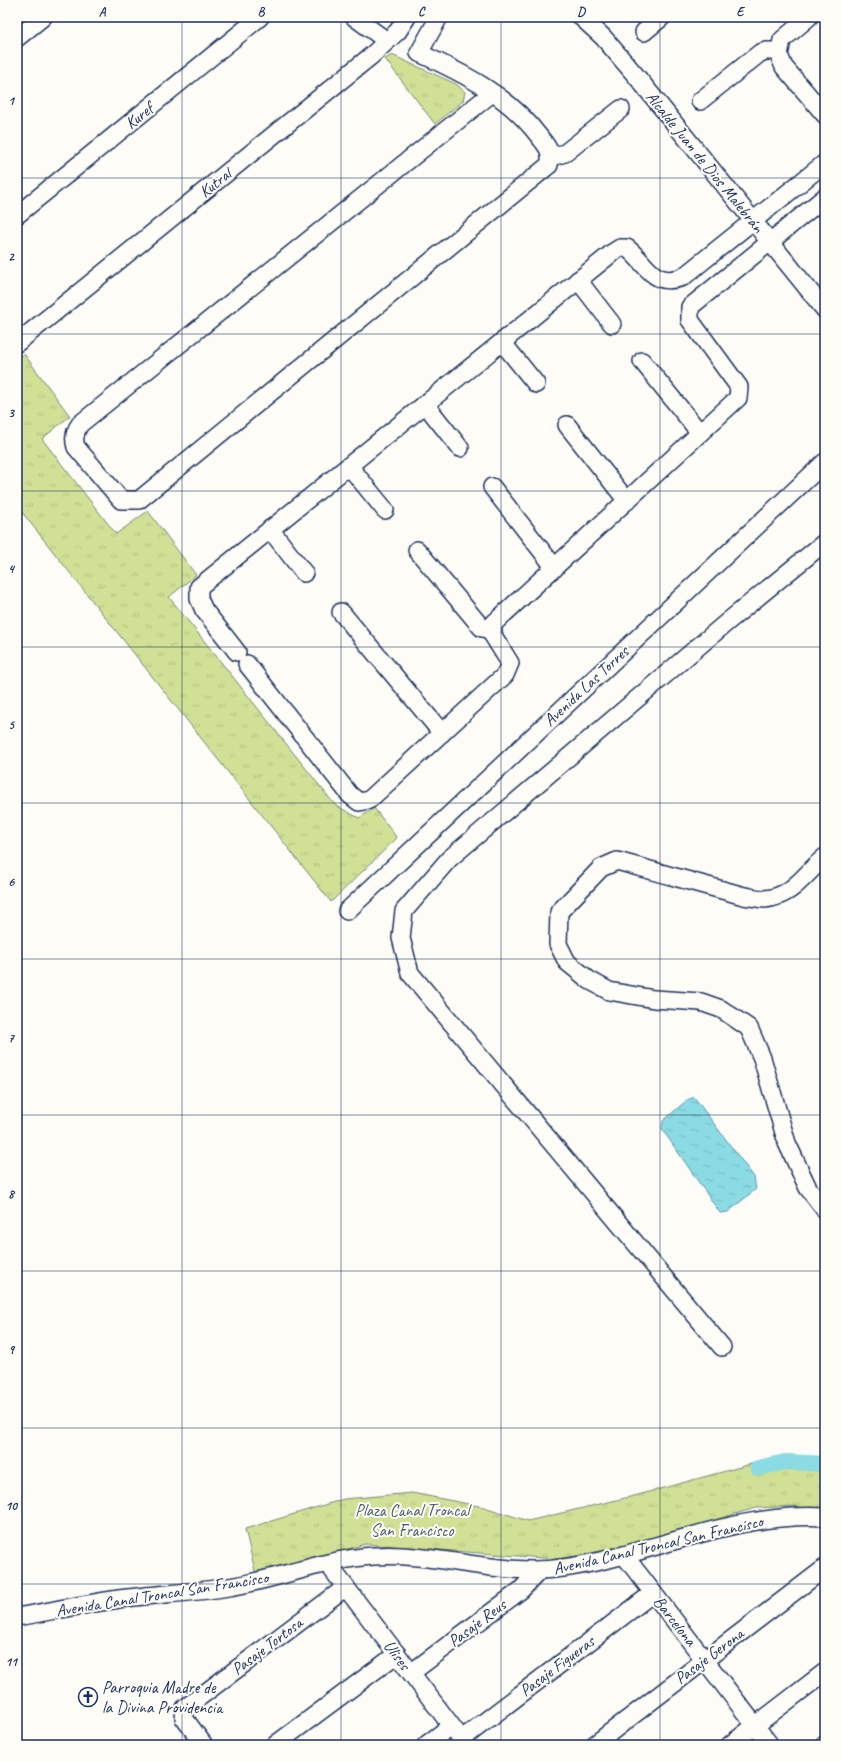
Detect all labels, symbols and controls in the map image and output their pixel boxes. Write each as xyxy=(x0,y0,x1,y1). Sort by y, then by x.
text: A xyxy=(99,4,107,20)
text: B xyxy=(258,4,266,20)
text: C xyxy=(418,4,426,20)
text: D xyxy=(577,4,586,20)
text: E xyxy=(737,4,746,20)
street label: Alcalde Juan de Dios Malebrán xyxy=(641,87,769,238)
text: 1 xyxy=(8,93,16,109)
street label: Kuref xyxy=(121,96,161,134)
street label: Kutral xyxy=(195,162,238,202)
text: 2 xyxy=(8,249,15,265)
text: 3 xyxy=(8,405,15,421)
text: 4 xyxy=(8,561,16,577)
street label: Avenida Las Torres xyxy=(539,640,635,731)
text: 5 xyxy=(8,717,15,733)
text: 6 xyxy=(8,874,15,890)
text: 7 xyxy=(8,1030,15,1046)
text: 8 xyxy=(8,1186,16,1202)
text: 9 xyxy=(8,1342,15,1358)
text: 10 xyxy=(5,1498,18,1514)
park label: Plaza Canal Troncal San Francisco xyxy=(355,1500,472,1541)
street label: Avenida Canal Troncal San Francisco xyxy=(551,1510,767,1579)
street label: Avenida Canal Troncal San Francisco xyxy=(54,1567,271,1621)
street label: Barcelona xyxy=(649,1592,702,1651)
street label: Pasaje Reus xyxy=(444,1593,512,1652)
street label: Pasaje Tortosa xyxy=(227,1611,308,1679)
street label: Pasaje Gerona xyxy=(670,1622,749,1689)
street label: Pasaje Figueras xyxy=(515,1630,600,1701)
street label: Ulises xyxy=(379,1636,416,1676)
text: 11 xyxy=(5,1654,19,1670)
place label: Parroquia Madre de la Divina Providencia xyxy=(102,1677,224,1718)
church icon: Parroquia Madre de la Divina Providencia xyxy=(77,1686,99,1708)

